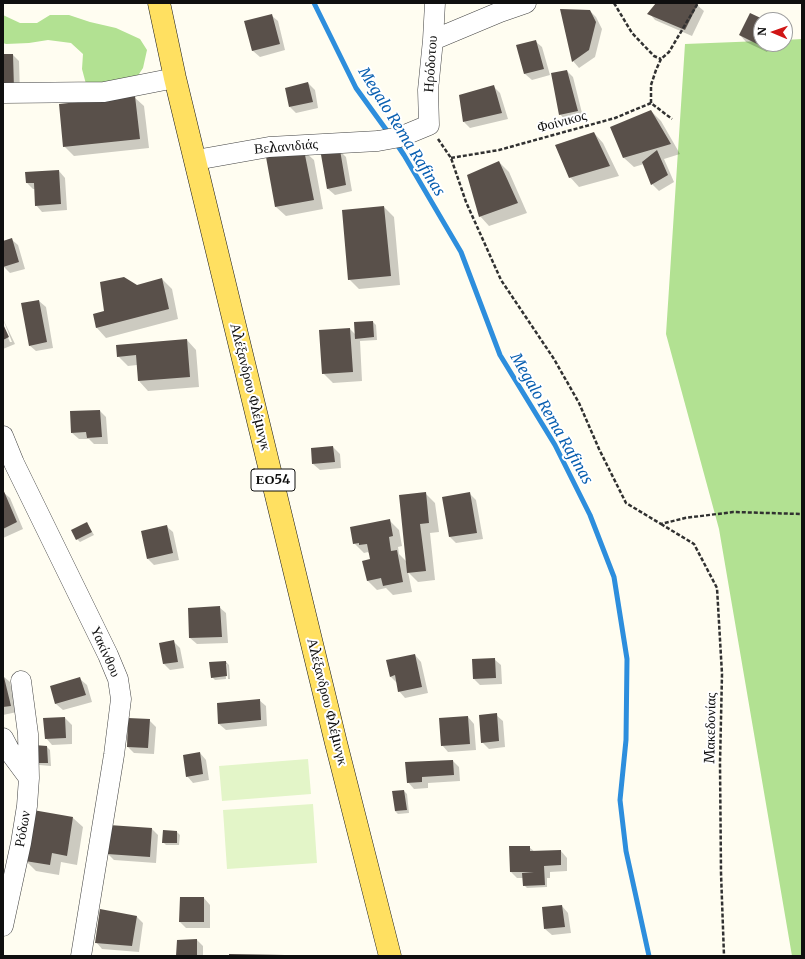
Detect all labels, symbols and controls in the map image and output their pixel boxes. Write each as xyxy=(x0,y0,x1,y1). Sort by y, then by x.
north arrow xyxy=(753,12,793,52)
text: N xyxy=(755,27,769,36)
street label: Ηρόδοτου xyxy=(421,35,441,93)
water label: Megalo Rema Rafinas xyxy=(354,64,448,200)
street label: Φοίνικος xyxy=(535,107,589,137)
street label: Βελανιδιάς xyxy=(253,136,319,158)
street label: Αλέξανδρου Φλέμινγκ xyxy=(226,322,274,452)
water label: Megalo Rema Rafinas xyxy=(506,350,596,488)
road number: ΕΟ54 xyxy=(251,469,295,491)
street label: Υακίνθου xyxy=(86,624,124,680)
street label: Αλέξανδρου Φλέμινγκ xyxy=(303,637,351,767)
street label: Μακεδονίας xyxy=(702,693,720,763)
street label: Ρόδων xyxy=(12,809,34,849)

